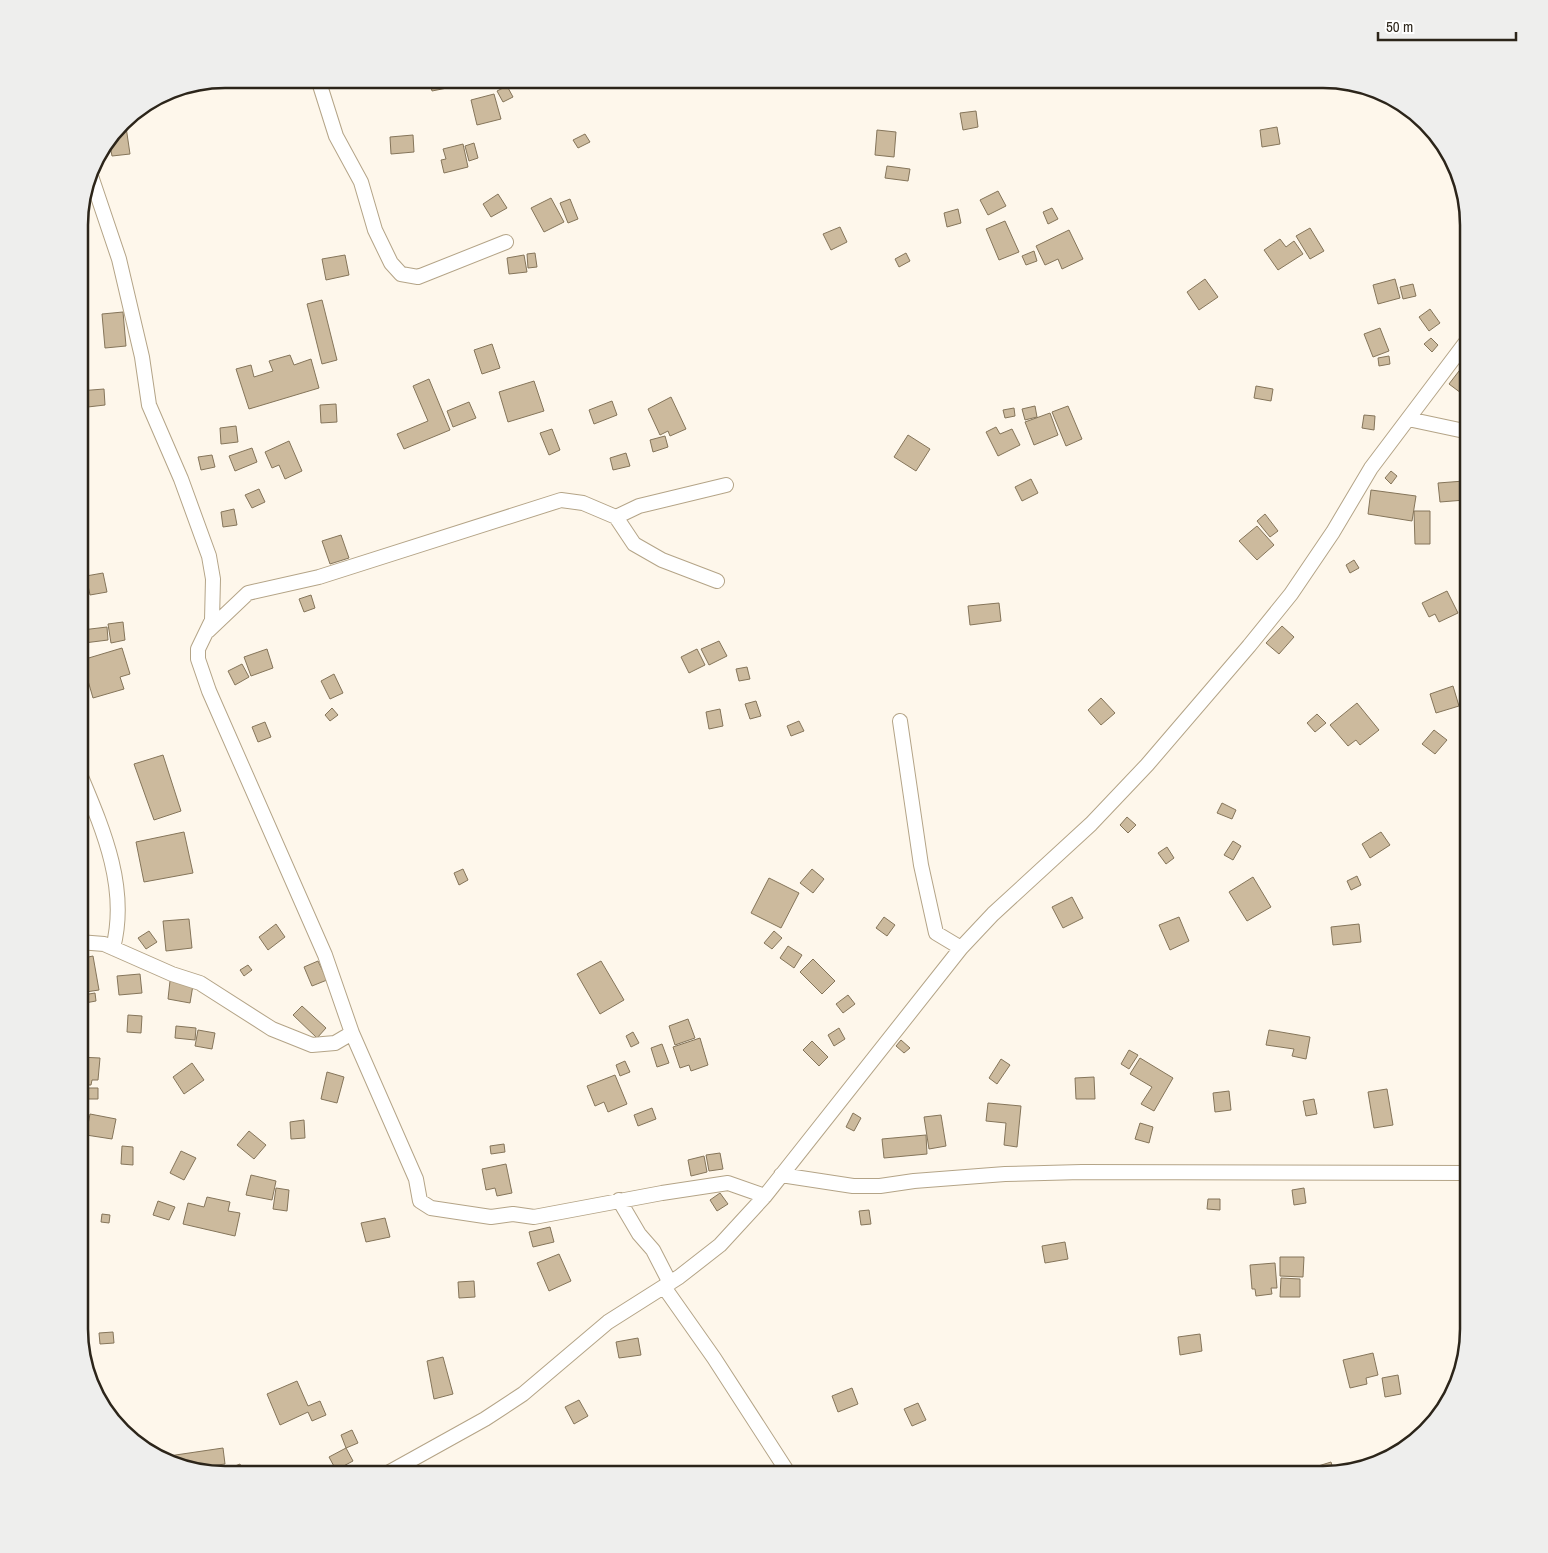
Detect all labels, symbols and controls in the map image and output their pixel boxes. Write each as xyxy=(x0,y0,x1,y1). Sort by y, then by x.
scale bar xyxy=(1378,10,1516,42)
text: 50 m xyxy=(1386,16,1413,37)

